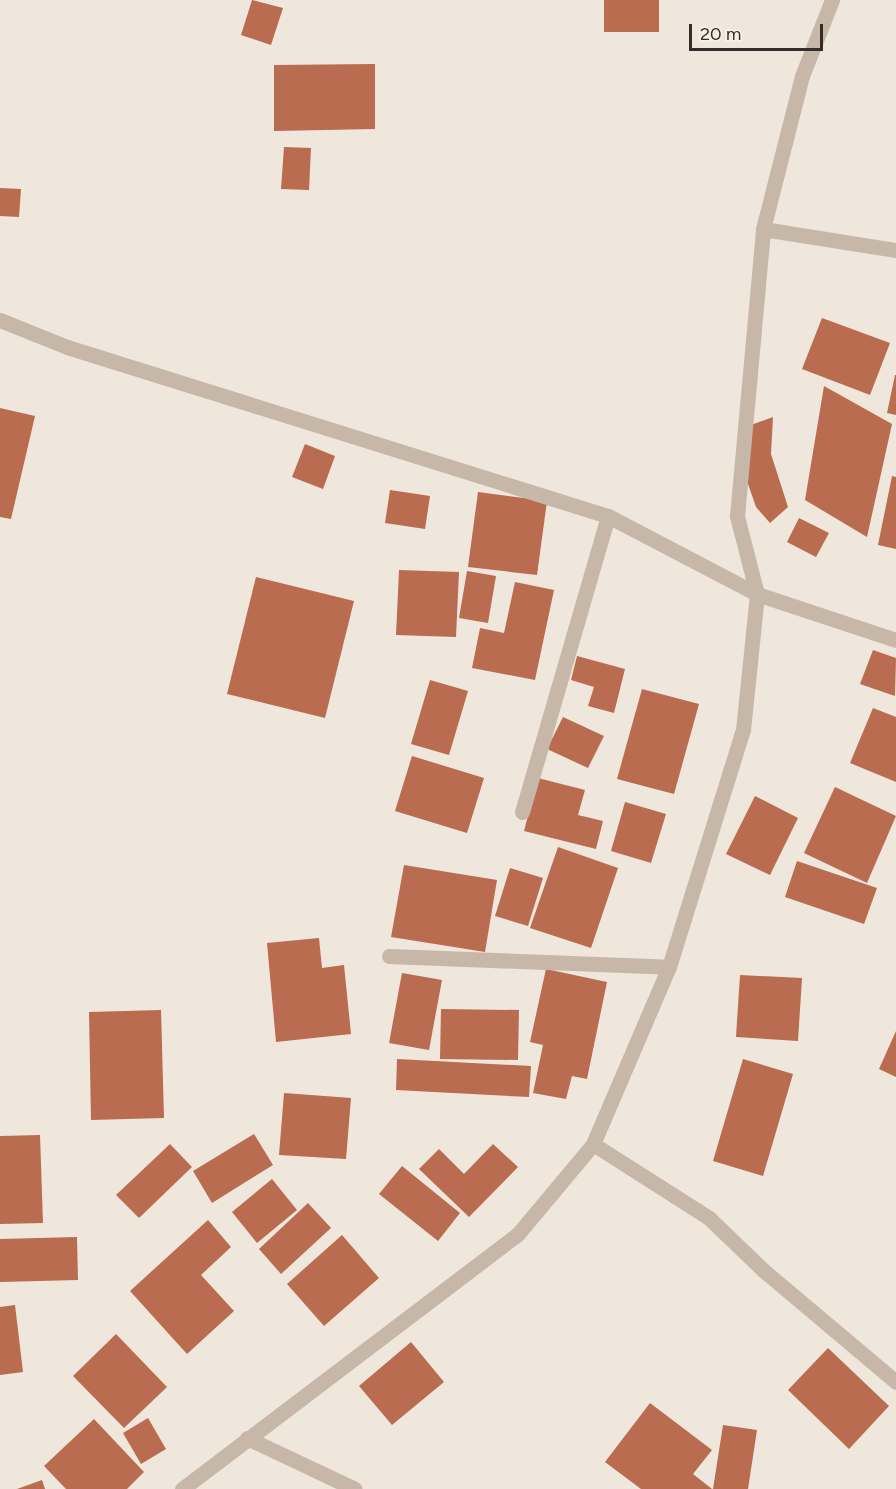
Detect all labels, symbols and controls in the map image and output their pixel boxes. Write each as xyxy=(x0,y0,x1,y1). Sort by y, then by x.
scale bar xyxy=(692,12,826,50)
text: 20 m xyxy=(700,23,741,45)

